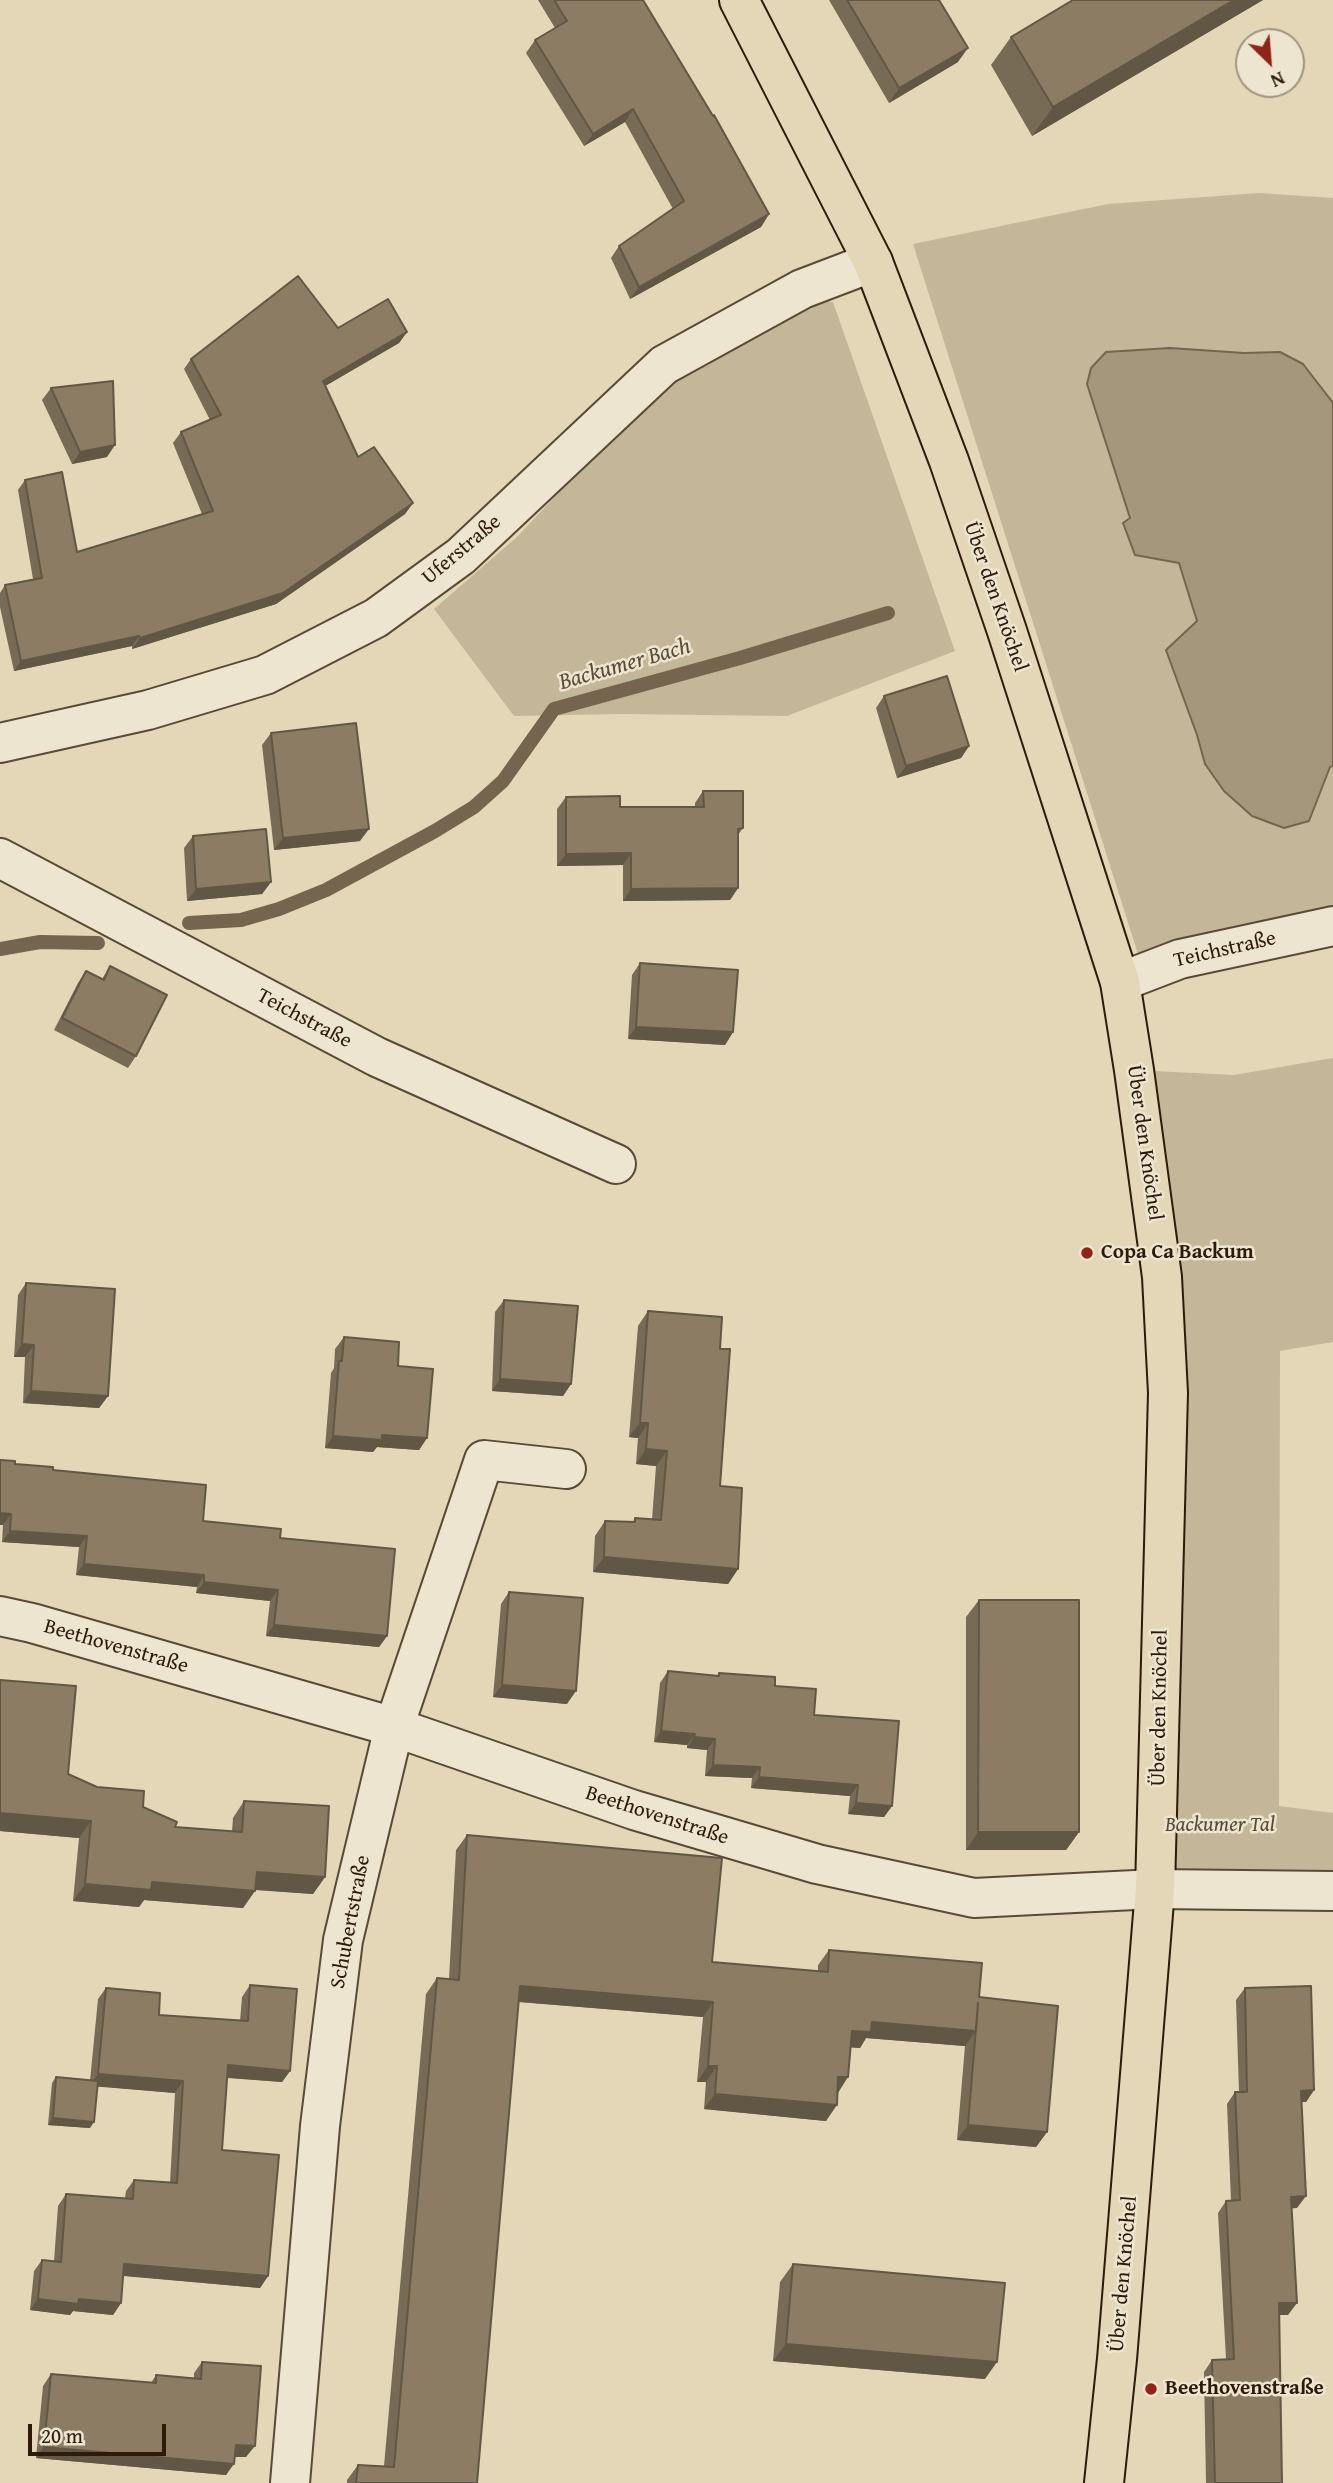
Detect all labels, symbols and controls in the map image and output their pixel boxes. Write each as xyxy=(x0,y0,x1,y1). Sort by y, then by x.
north arrow xyxy=(1235,28,1305,98)
text: N xyxy=(1266,65,1290,96)
street label: Uferstraße xyxy=(417,510,507,590)
street label: Über den Knöchel xyxy=(958,519,1032,675)
water label: Backumer Bach xyxy=(556,633,694,697)
street label: Teichstraße xyxy=(1172,926,1278,974)
street label: Teichstraße xyxy=(252,984,356,1054)
street label: Über den Knöchel xyxy=(1121,1064,1167,1222)
place label: Copa Ca Backum xyxy=(1101,1240,1254,1266)
marker: Copa Ca Backum xyxy=(1079,1245,1095,1261)
street label: Beethovenstraße xyxy=(41,1614,191,1680)
street label: Über den Knöchel xyxy=(1146,1629,1174,1787)
street label: Beethovenstraße xyxy=(582,1781,732,1851)
park label: Backumer Tal xyxy=(1165,1813,1275,1839)
street label: Schubertstraße xyxy=(326,1853,376,1991)
street label: Über den Knöchel xyxy=(1105,2195,1143,2353)
place label: Beethovenstraße xyxy=(1165,2376,1324,2402)
marker: Beethovenstraße xyxy=(1143,2381,1159,2397)
scale bar xyxy=(32,2410,170,2454)
text: 20 m xyxy=(41,2420,83,2451)

